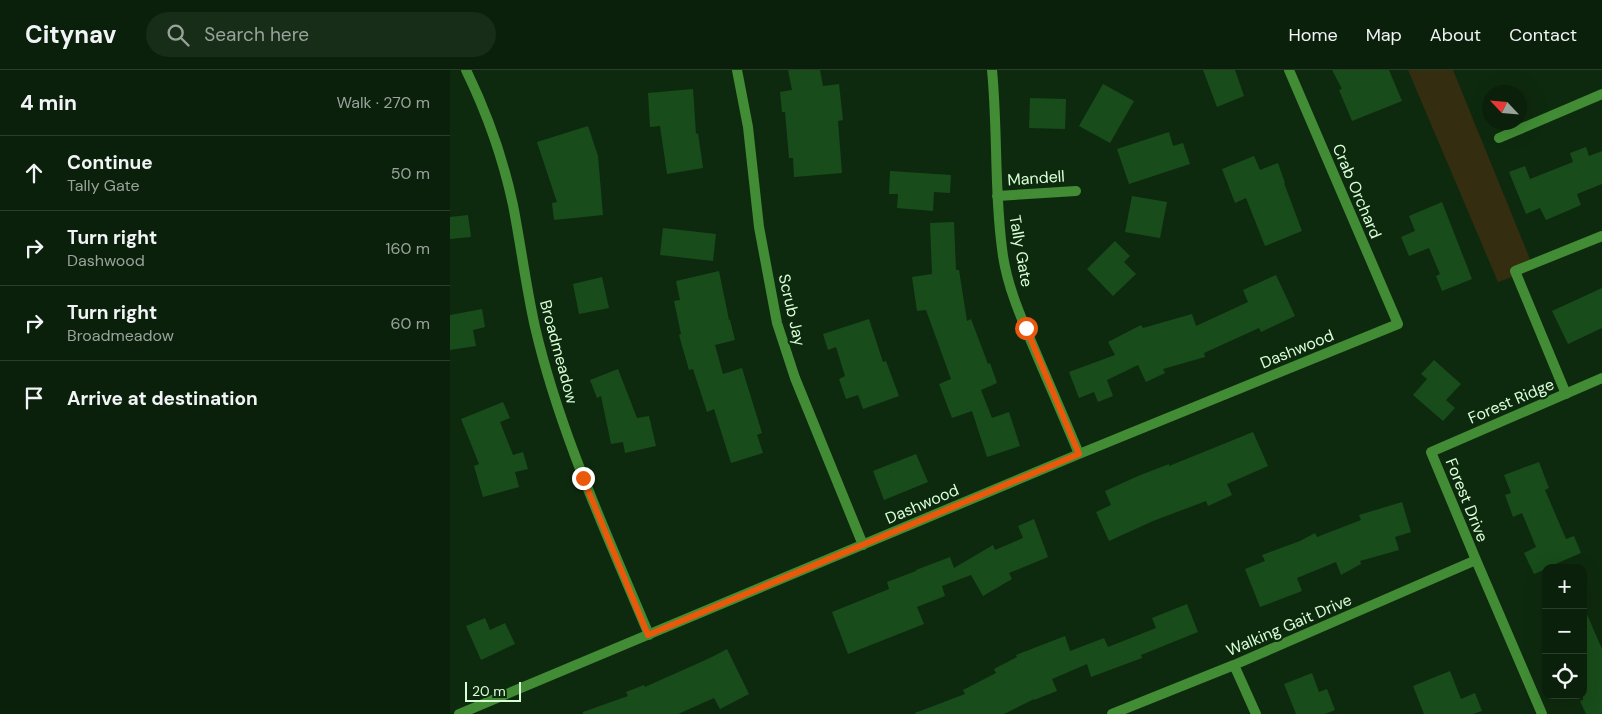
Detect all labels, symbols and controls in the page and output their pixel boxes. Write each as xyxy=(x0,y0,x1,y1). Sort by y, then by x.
search box xyxy=(146,12,496,57)
text: Citynav xyxy=(25,19,116,50)
icon: search xyxy=(164,21,192,49)
text: Search here xyxy=(204,22,309,47)
text: Home xyxy=(1288,23,1338,47)
text: Map xyxy=(1366,23,1402,47)
text: About xyxy=(1430,23,1481,47)
text: Contact xyxy=(1509,23,1577,47)
north arrow xyxy=(1482,85,1527,130)
text: 4 min xyxy=(20,89,77,117)
text: Walk · 270 m xyxy=(337,92,430,113)
street label: Crab Orchard xyxy=(1328,140,1386,242)
text: Continue xyxy=(67,150,153,175)
icon: ahead xyxy=(20,159,48,187)
text: 50 m xyxy=(391,163,430,184)
street label: Mandell xyxy=(1007,166,1065,190)
text: Tally Gate xyxy=(67,175,140,196)
street label: Tally Gate xyxy=(1004,213,1038,289)
text: Turn right xyxy=(67,225,157,250)
icon: right xyxy=(20,234,48,262)
text: 160 m xyxy=(386,238,430,259)
text: Dashwood xyxy=(67,250,145,271)
street label: Scrub Jay xyxy=(774,272,810,348)
street label: Broadmeadow xyxy=(535,298,583,406)
text: Turn right xyxy=(67,300,157,325)
icon: right xyxy=(20,309,48,337)
text: 60 m xyxy=(390,313,430,334)
route start xyxy=(1015,317,1038,340)
text: Broadmeadow xyxy=(67,325,174,346)
street label: Dashwood xyxy=(1257,325,1337,373)
street label: Forest Ridge xyxy=(1465,373,1557,429)
icon: arrive xyxy=(20,384,48,412)
text: Arrive at destination xyxy=(67,386,258,411)
street label: Forest Drive xyxy=(1441,455,1493,545)
route end xyxy=(572,467,595,490)
street label: Dashwood xyxy=(882,479,962,529)
map controls xyxy=(1542,564,1587,699)
button: + xyxy=(1542,564,1587,609)
street label: Walking Gait Drive xyxy=(1223,589,1355,661)
button: − xyxy=(1542,609,1587,654)
button: locate xyxy=(1542,654,1587,699)
scale bar xyxy=(465,679,521,702)
text: 20 m xyxy=(472,682,506,700)

